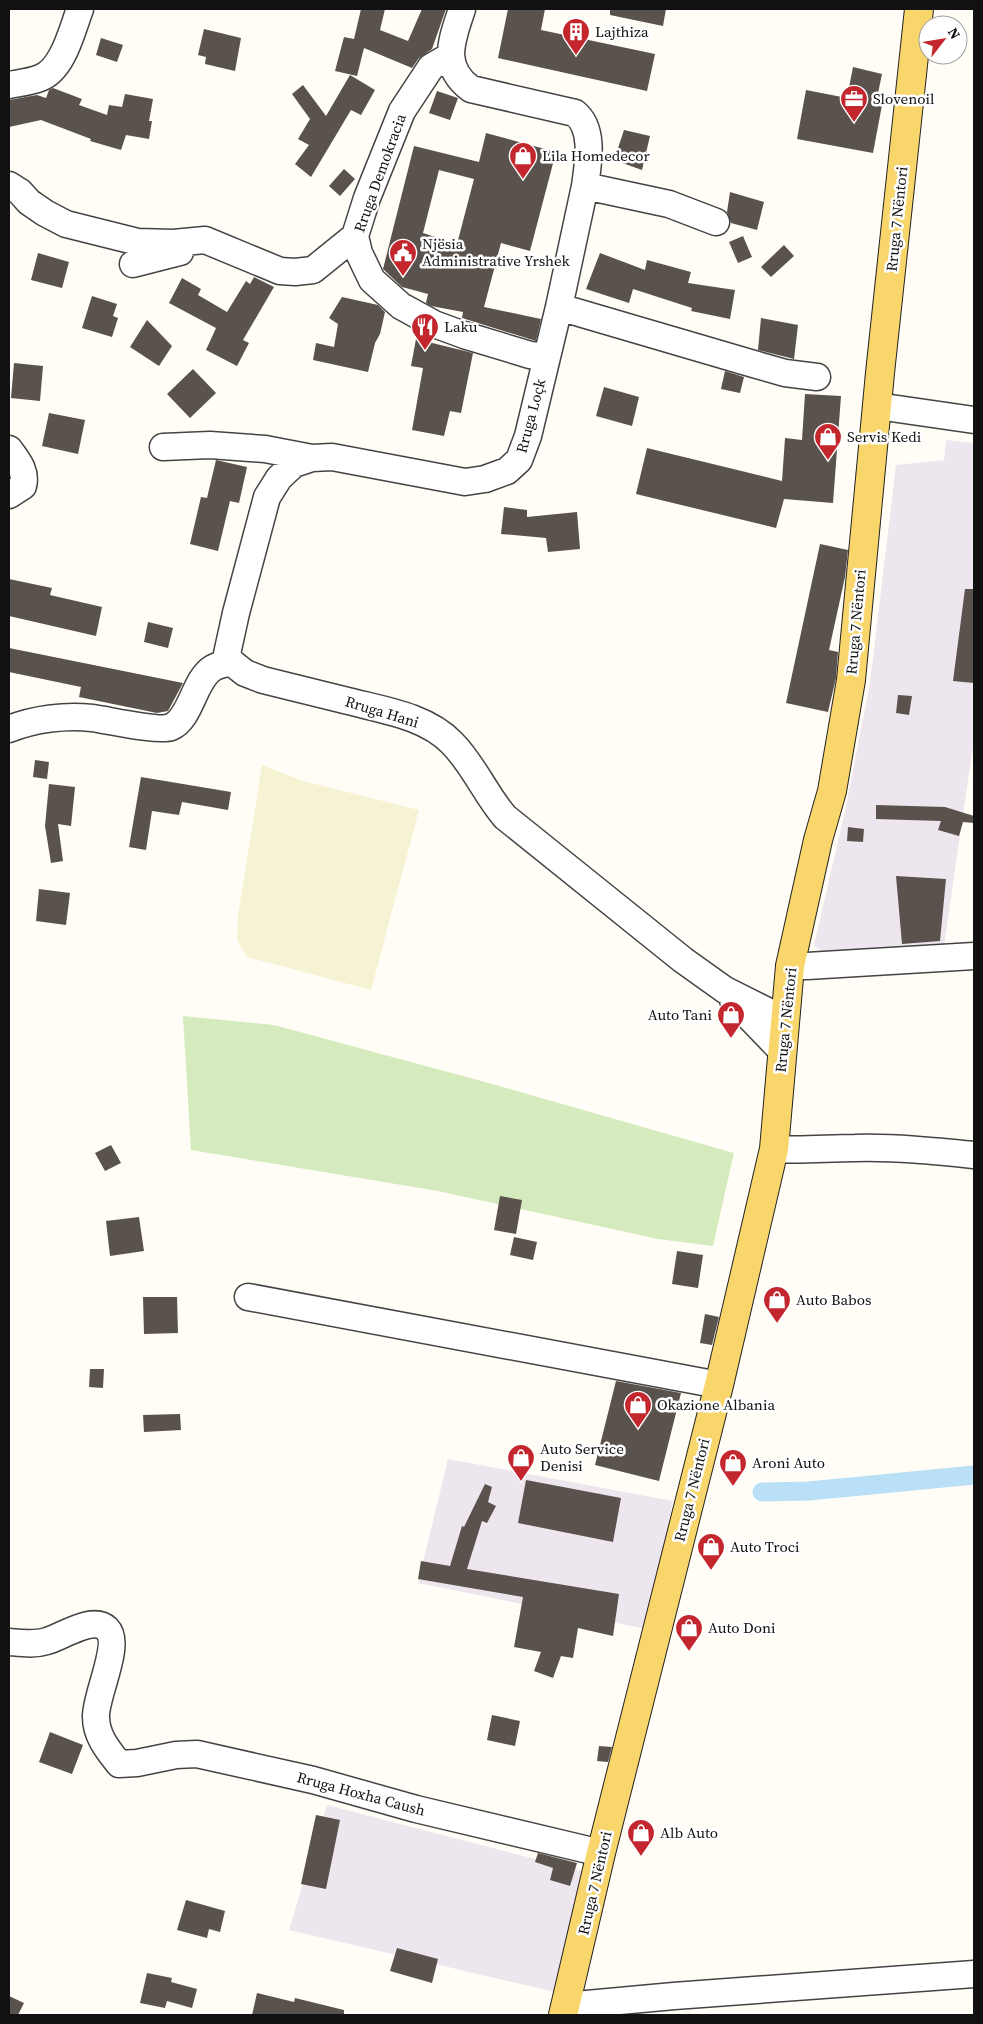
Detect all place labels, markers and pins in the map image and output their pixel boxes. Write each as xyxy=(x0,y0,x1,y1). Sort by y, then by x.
building icon: Lajthiza xyxy=(561,17,591,56)
place label: Lajthiza xyxy=(595,21,649,42)
office icon: Slovenoil xyxy=(839,84,869,123)
place label: Slovenoil xyxy=(873,88,935,109)
shop icon: Lila Homedecor xyxy=(508,141,538,180)
place label: Lila Homedecor xyxy=(542,145,650,166)
place label: Njësia Administrative Yrshek xyxy=(422,233,571,271)
public building icon: Njësia Administrative Yrshek xyxy=(388,238,418,277)
restaurant icon: Laku xyxy=(410,312,440,351)
place label: Laku xyxy=(444,316,478,337)
shop icon: Servis Kedi xyxy=(813,422,843,461)
place label: Servis Kedi xyxy=(847,426,921,447)
shop icon: Auto Tani xyxy=(716,1000,746,1039)
place label: Auto Tani xyxy=(648,1004,712,1025)
shop icon: Auto Babos xyxy=(762,1285,792,1324)
place label: Auto Babos xyxy=(796,1289,871,1310)
shop icon: Okazione Albania xyxy=(623,1390,653,1429)
place label: Okazione Albania xyxy=(657,1394,775,1415)
place label: Auto Service Denisi xyxy=(540,1438,624,1476)
shop icon: Auto Service Denisi xyxy=(506,1443,536,1482)
shop icon: Aroni Auto xyxy=(718,1448,748,1487)
place label: Aroni Auto xyxy=(752,1452,825,1473)
shop icon: Auto Troci xyxy=(696,1532,726,1571)
place label: Auto Troci xyxy=(730,1536,800,1557)
shop icon: Auto Doni xyxy=(674,1613,704,1652)
place label: Auto Doni xyxy=(708,1617,775,1638)
shop icon: Alb Auto xyxy=(626,1818,656,1857)
place label: Alb Auto xyxy=(660,1822,718,1843)

